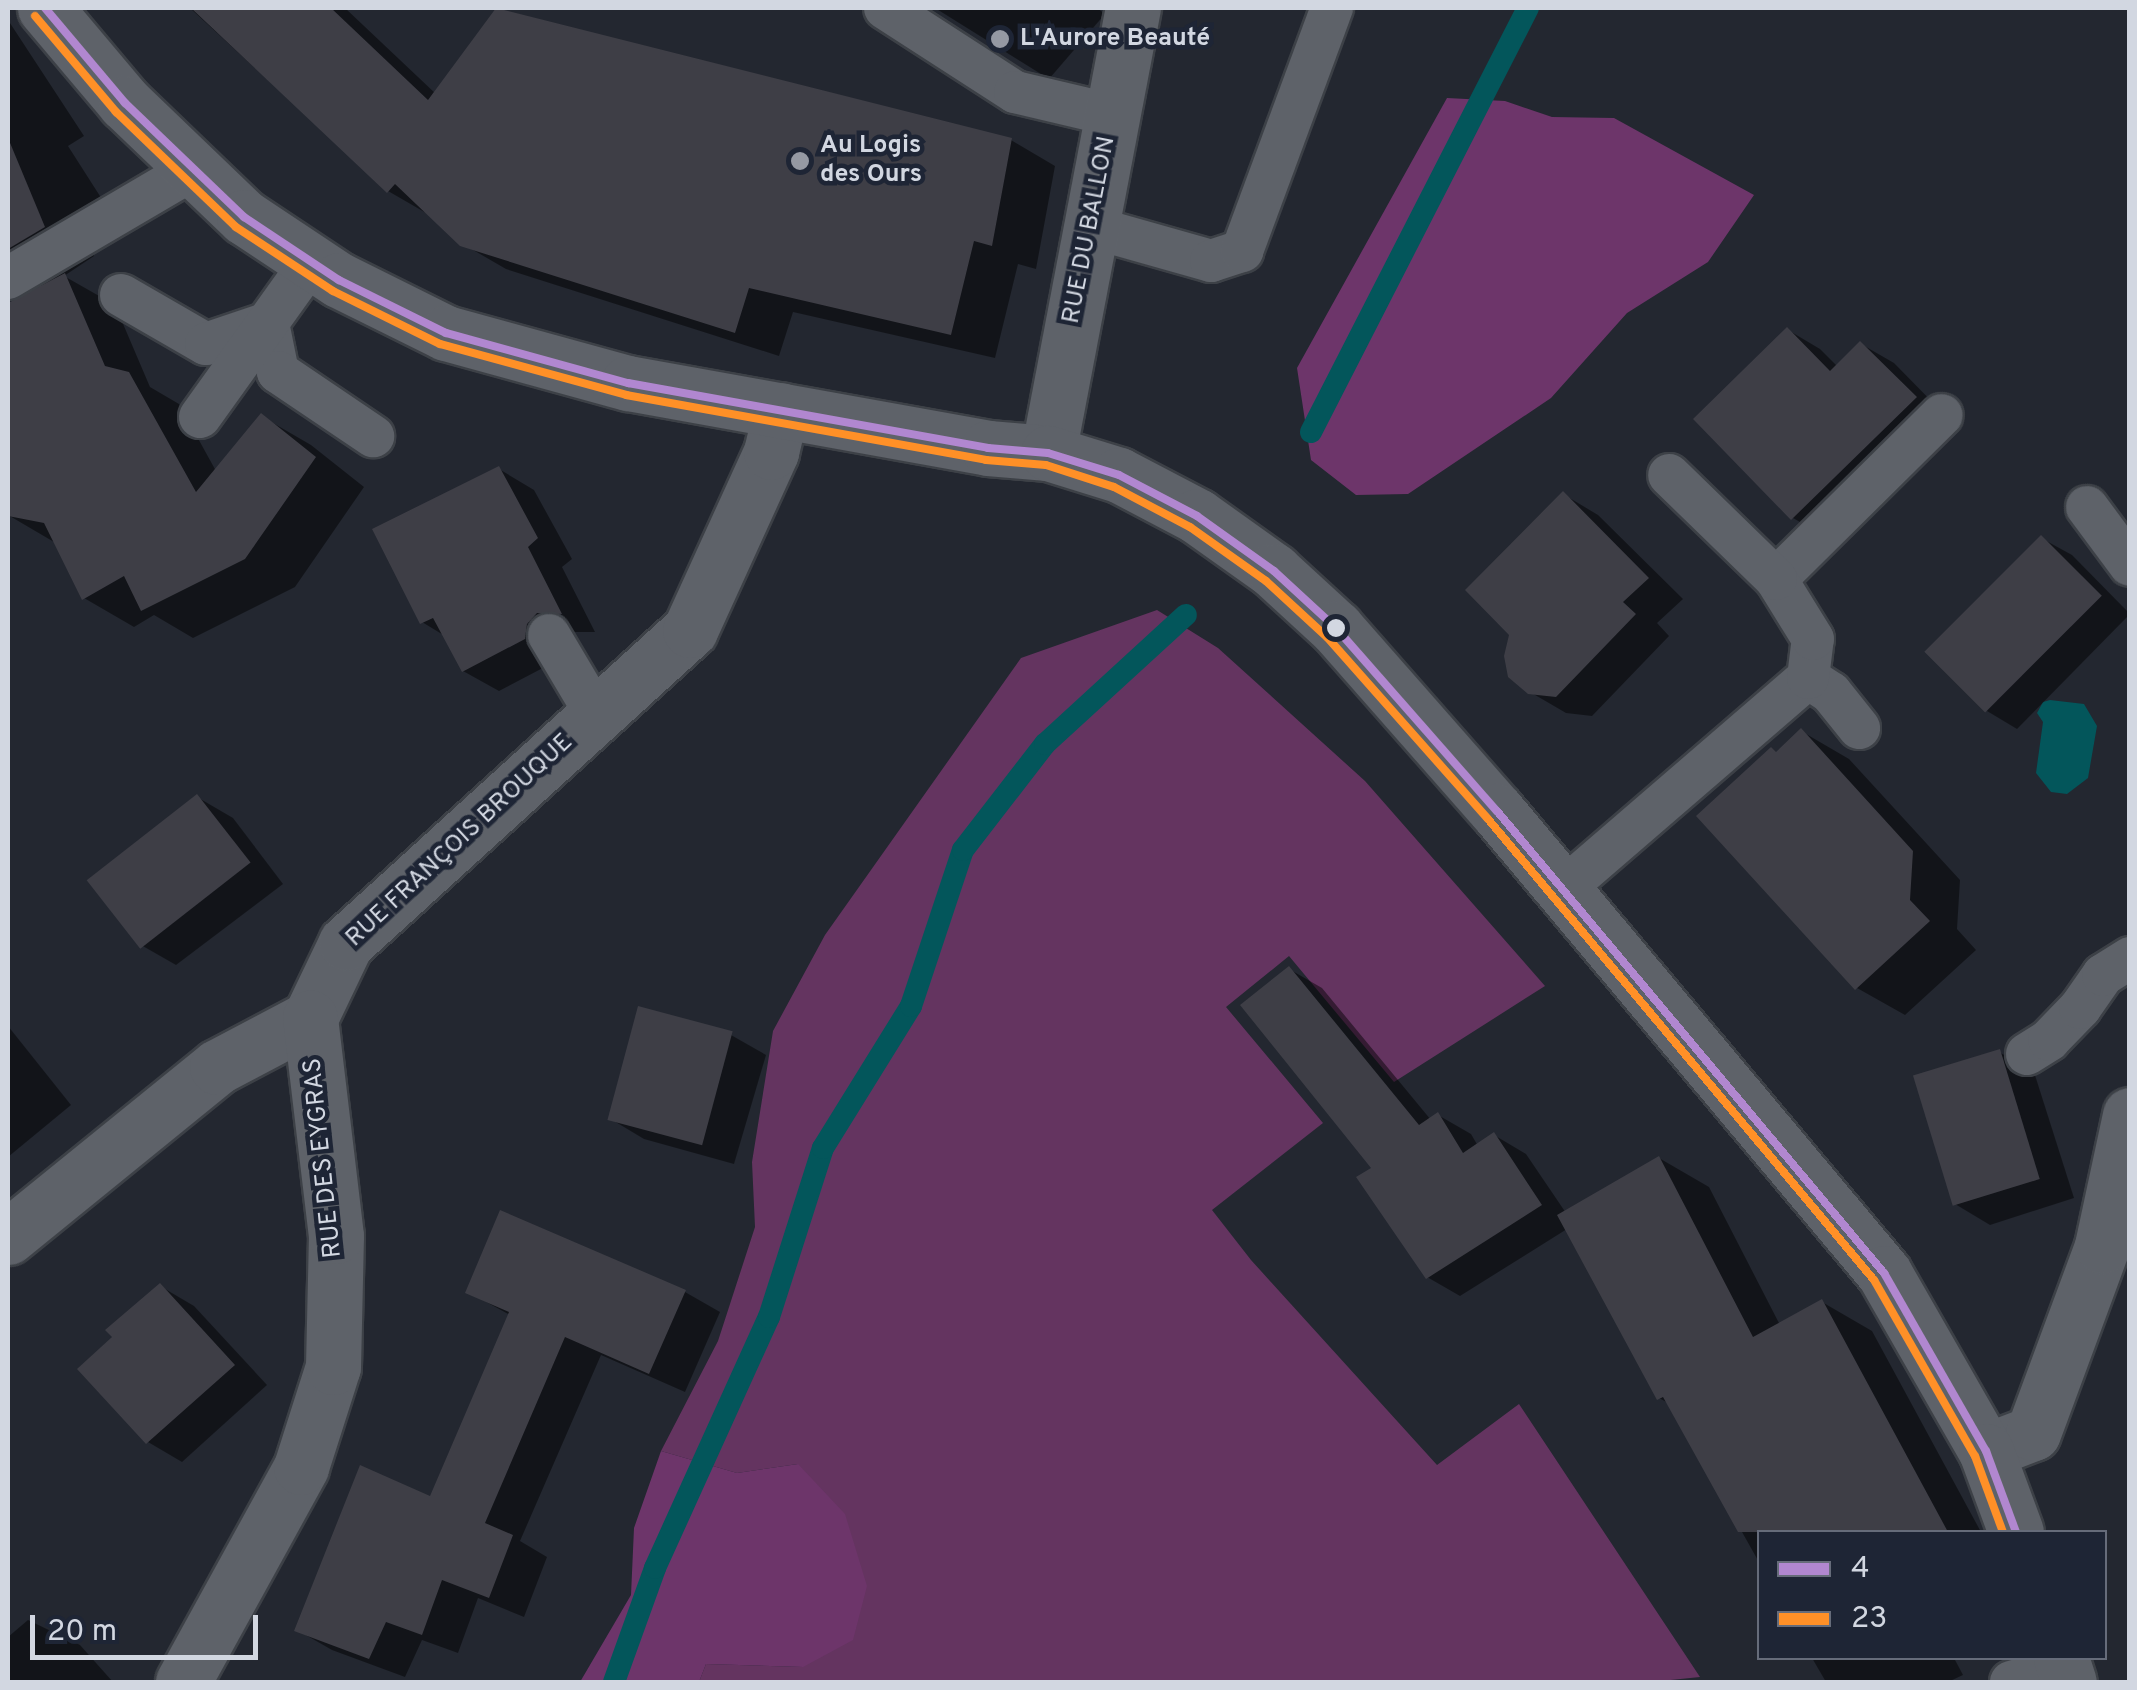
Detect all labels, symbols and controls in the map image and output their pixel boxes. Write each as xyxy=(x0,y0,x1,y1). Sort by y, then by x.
place label: L'Aurore Beauté xyxy=(1020,24,1210,54)
marker: L'Aurore Beauté xyxy=(989,28,1011,50)
place label: Au Logis des Ours xyxy=(820,132,922,191)
street label: RUE DU BALLON xyxy=(1057,134,1123,326)
marker: Au Logis des Ours xyxy=(789,150,811,172)
unlabelled marker xyxy=(1326,618,1346,638)
street label: RUE FRANÇOIS BROUQUE xyxy=(340,728,580,954)
street label: RUE DES EYGRAS xyxy=(299,1056,349,1260)
legend xyxy=(1757,1530,2107,1660)
text: 4 xyxy=(1851,1551,1870,1588)
scale bar xyxy=(35,1595,262,1657)
text: 23 xyxy=(1851,1601,1887,1638)
text: 20 m xyxy=(47,1614,117,1651)

